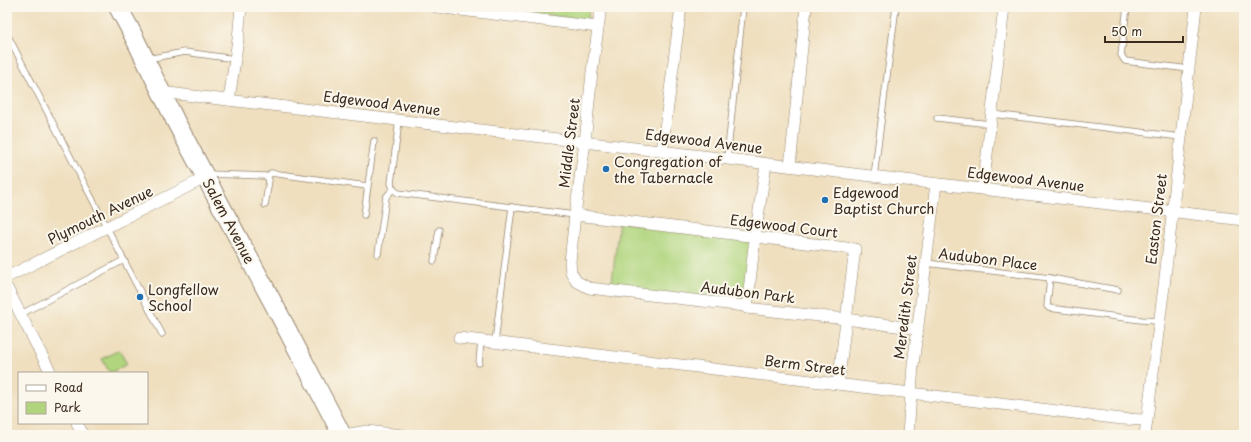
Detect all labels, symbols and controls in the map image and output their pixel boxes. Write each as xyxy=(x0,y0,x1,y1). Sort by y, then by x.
scale bar xyxy=(1105,18,1183,44)
text: 50 m xyxy=(1111,22,1142,40)
street label: Edgewood Avenue xyxy=(322,85,442,121)
street label: Middle Street xyxy=(553,97,585,189)
street label: Edgewood Avenue xyxy=(644,123,764,159)
place label: Congregation of the Tabernacle xyxy=(614,151,723,188)
street label: Edgewood Avenue xyxy=(966,161,1086,197)
marker: Congregation of the Tabernacle xyxy=(601,164,611,174)
street label: Easton Street xyxy=(1140,172,1172,266)
street label: Salem Avenue xyxy=(198,175,261,268)
street label: Plymouth Avenue xyxy=(44,180,157,250)
place label: Edgewood Baptist Church xyxy=(833,182,934,219)
marker: Edgewood Baptist Church xyxy=(820,195,830,205)
street label: Edgewood Court xyxy=(729,209,839,243)
street label: Audubon Place xyxy=(937,243,1039,275)
street label: Meredith Street xyxy=(888,253,922,360)
street label: Audubon Park xyxy=(700,276,797,308)
place label: Longfellow School xyxy=(148,279,219,316)
marker: Longfellow School xyxy=(135,292,145,302)
street label: Berm Street xyxy=(763,350,847,380)
legend xyxy=(18,372,148,424)
text: Road xyxy=(54,378,83,396)
text: Park xyxy=(54,398,81,416)

